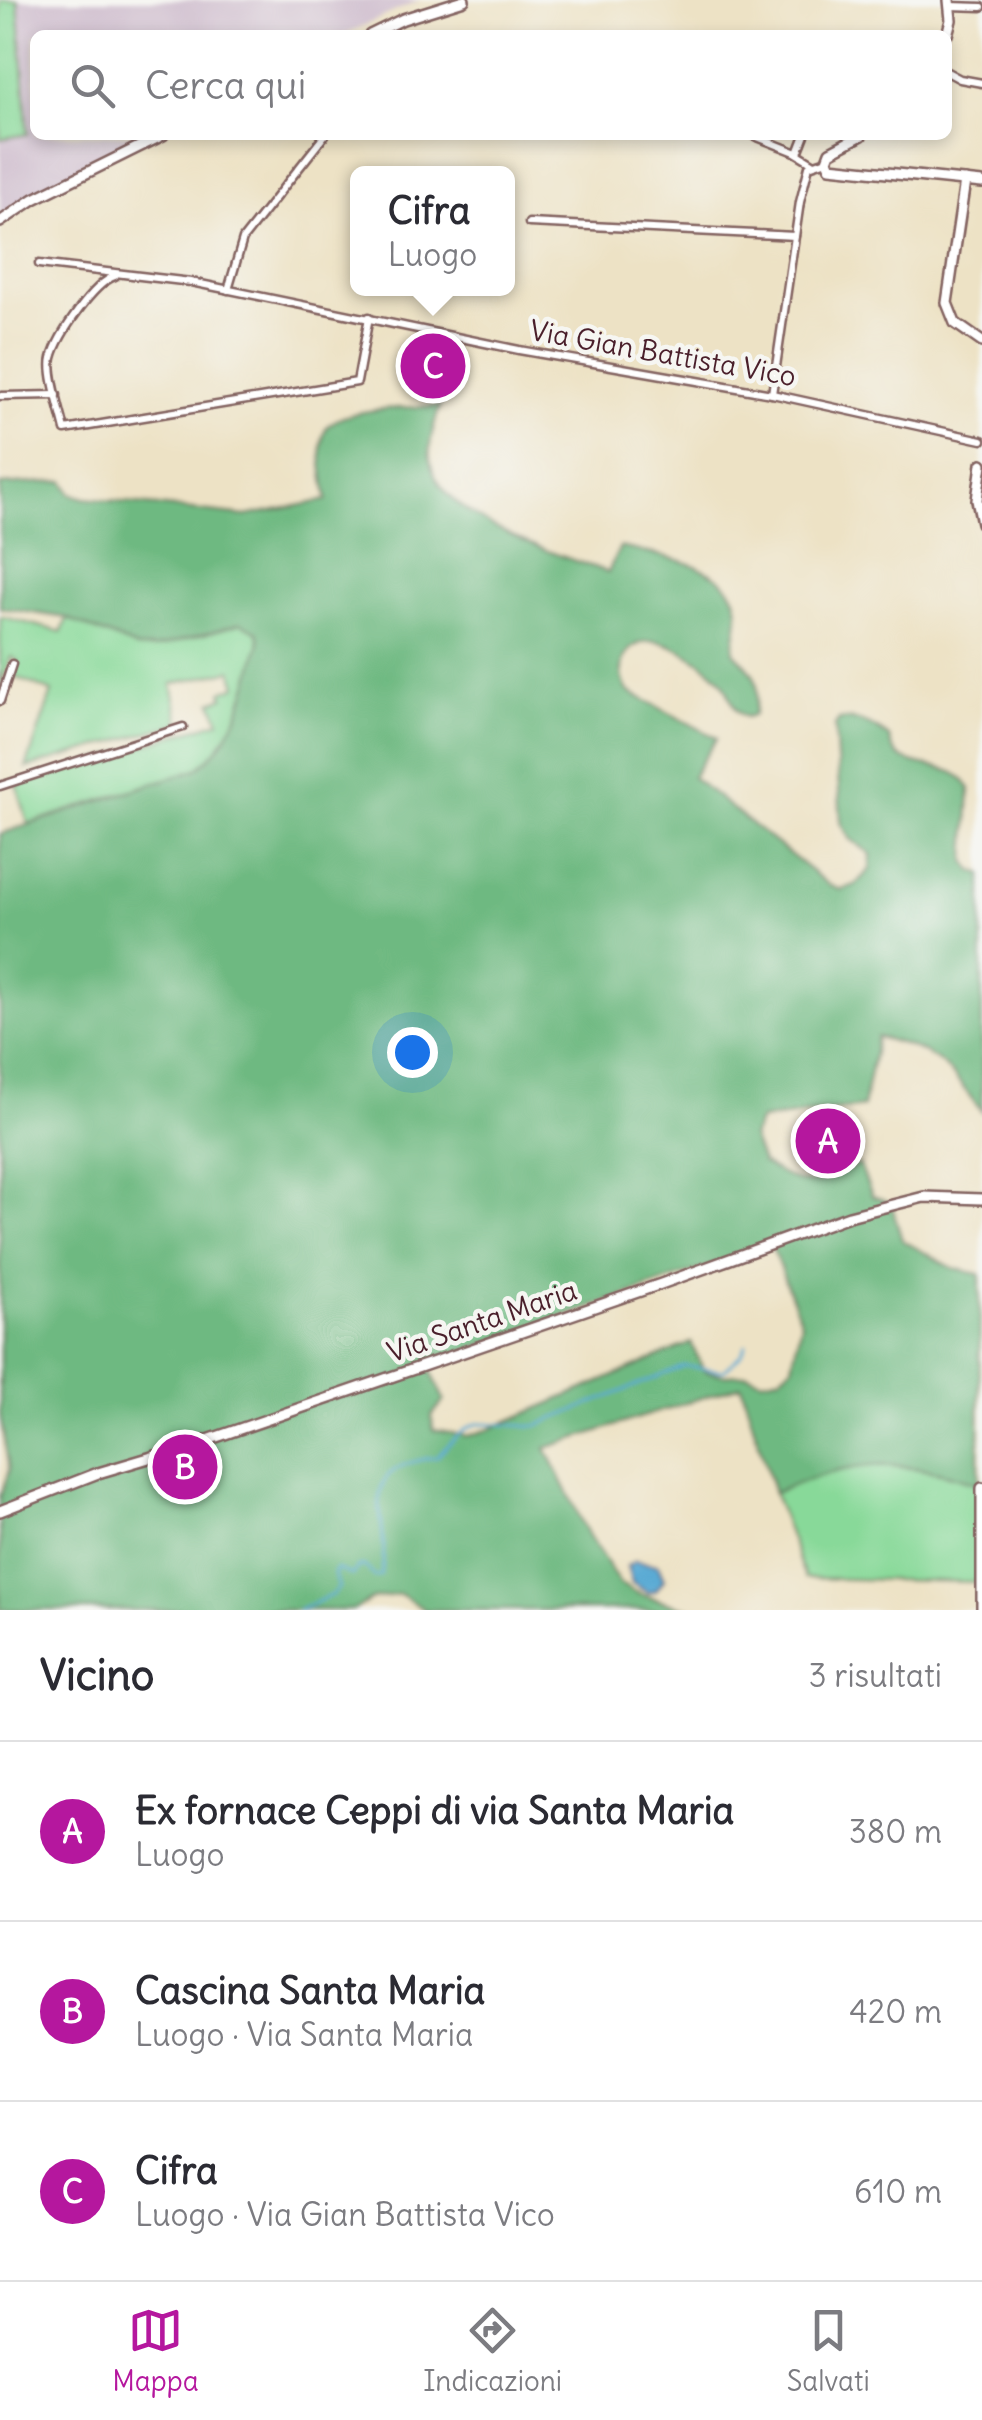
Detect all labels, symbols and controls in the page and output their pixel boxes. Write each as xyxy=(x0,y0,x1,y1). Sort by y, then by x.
search box xyxy=(30,30,952,140)
icon: search xyxy=(65,58,120,113)
text: Cerca qui xyxy=(145,62,306,109)
popup xyxy=(350,166,515,296)
text: Cifra xyxy=(388,187,471,234)
text: Luogo xyxy=(388,234,477,275)
street label: Via Gian Battista Vico xyxy=(527,312,799,394)
pin: C xyxy=(400,328,466,404)
your location xyxy=(387,1027,438,1078)
pin: A xyxy=(796,1104,860,1178)
street label: Via Santa Maria xyxy=(382,1272,582,1370)
pin: B xyxy=(152,1430,218,1504)
text: Vicino xyxy=(40,1649,154,1701)
text: 3 risultati xyxy=(809,1655,942,1696)
text: Ex fornace Ceppi di via Santa Maria xyxy=(135,1787,734,1834)
text: A xyxy=(62,1811,83,1852)
text: 380 m xyxy=(849,1811,942,1852)
text: Luogo xyxy=(135,1834,224,1875)
text: Cascina Santa Maria xyxy=(135,1967,485,2014)
text: B xyxy=(62,1991,83,2032)
text: 420 m xyxy=(849,1991,942,2032)
text: Luogo · Via Santa Maria xyxy=(135,2014,473,2055)
text: Cifra xyxy=(135,2147,218,2194)
text: C xyxy=(62,2171,83,2212)
text: 610 m xyxy=(854,2171,942,2212)
text: Luogo · Via Gian Battista Vico xyxy=(135,2194,555,2235)
tab: Mappa xyxy=(112,2303,199,2399)
tab: Indicazioni xyxy=(423,2303,562,2399)
tab: Salvati xyxy=(787,2303,870,2399)

